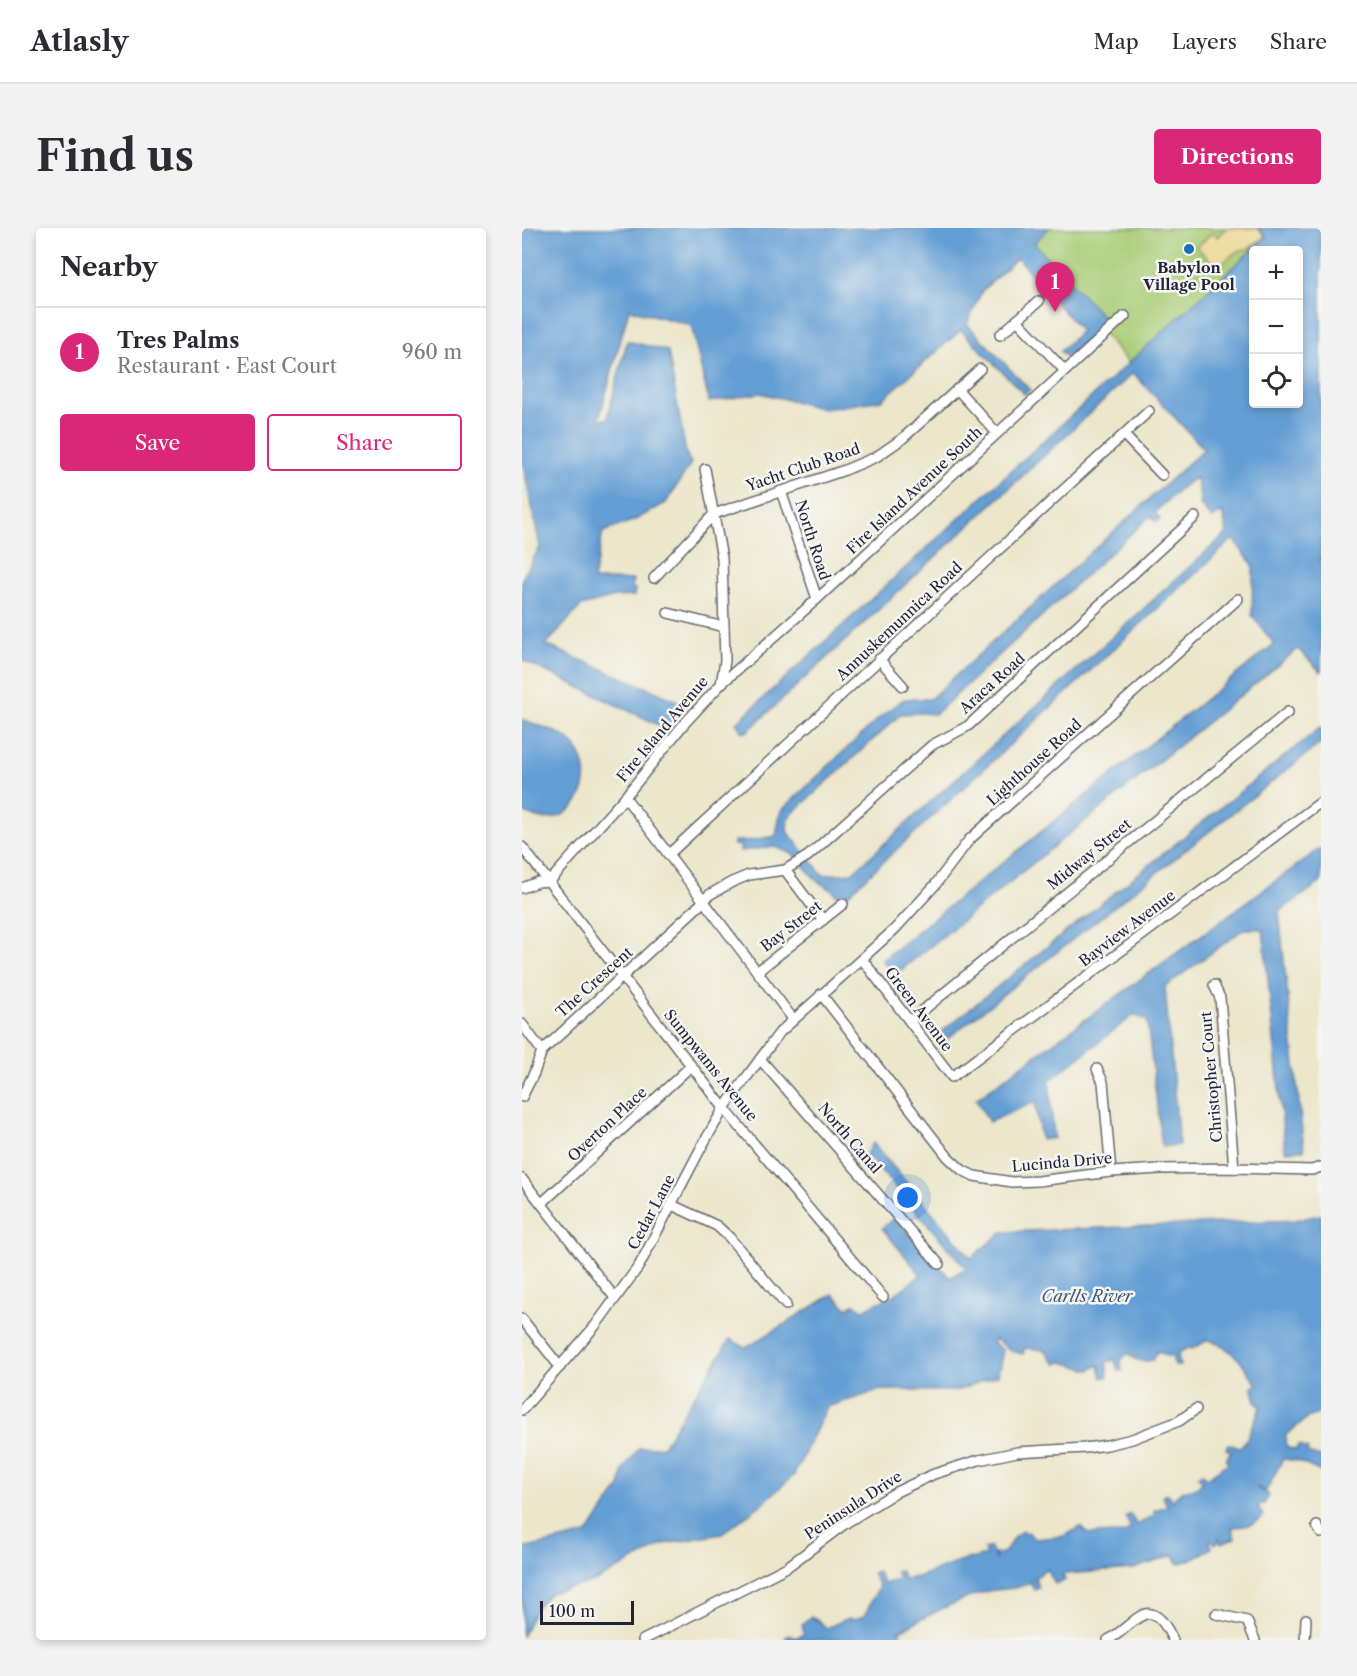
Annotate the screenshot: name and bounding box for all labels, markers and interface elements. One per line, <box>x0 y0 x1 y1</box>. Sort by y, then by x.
text: Atlasly <box>30 24 129 58</box>
text: Map <box>1094 29 1139 54</box>
text: Layers <box>1172 29 1237 54</box>
text: Share <box>1270 29 1327 54</box>
button: Directions <box>1154 129 1321 184</box>
text: Find us <box>36 130 194 182</box>
marker: Babylon Village Pool <box>1182 242 1196 256</box>
map controls <box>1249 246 1303 408</box>
button: + <box>1249 246 1303 300</box>
text: Nearby <box>60 251 158 283</box>
place label: Babylon Village Pool <box>1142 258 1235 294</box>
pin: 1 <box>1036 262 1074 312</box>
button: − <box>1249 300 1303 354</box>
text: Tres Palms <box>117 327 239 354</box>
text: 1 <box>75 340 84 364</box>
text: 960 m <box>402 340 462 364</box>
text: Restaurant · East Court <box>117 354 337 378</box>
button: locate <box>1249 354 1303 408</box>
button: Save <box>60 414 255 471</box>
button: Share <box>267 414 462 471</box>
street label: Fire Island Avenue South <box>842 422 986 558</box>
street label: Yacht Club Road <box>743 439 862 496</box>
street label: North Road <box>791 497 835 583</box>
street label: Annuskemunnica Road <box>831 558 966 685</box>
street label: Araca Road <box>954 649 1029 718</box>
street label: Fire Island Avenue <box>612 672 712 786</box>
street label: Lighthouse Road <box>983 715 1085 809</box>
street label: Midway Street <box>1043 814 1135 894</box>
street label: Bayview Avenue <box>1075 886 1179 970</box>
street label: Bay Street <box>757 896 826 956</box>
street label: The Crescent <box>552 942 637 1021</box>
street label: Green Avenue <box>881 963 957 1055</box>
street label: Sumpwams Avenue <box>660 1005 762 1125</box>
street label: Christopher Court <box>1196 1010 1226 1143</box>
street label: Overton Place <box>563 1082 651 1166</box>
street label: North Canal <box>814 1099 886 1178</box>
street label: Lucinda Drive <box>1011 1148 1113 1176</box>
street label: Cedar Lane <box>623 1171 679 1253</box>
your location <box>893 1183 922 1212</box>
water label: Carlls River <box>1042 1286 1134 1306</box>
street label: Peninsula Drive <box>801 1466 905 1544</box>
scale bar <box>540 1598 634 1626</box>
text: 100 m <box>549 1601 595 1621</box>

